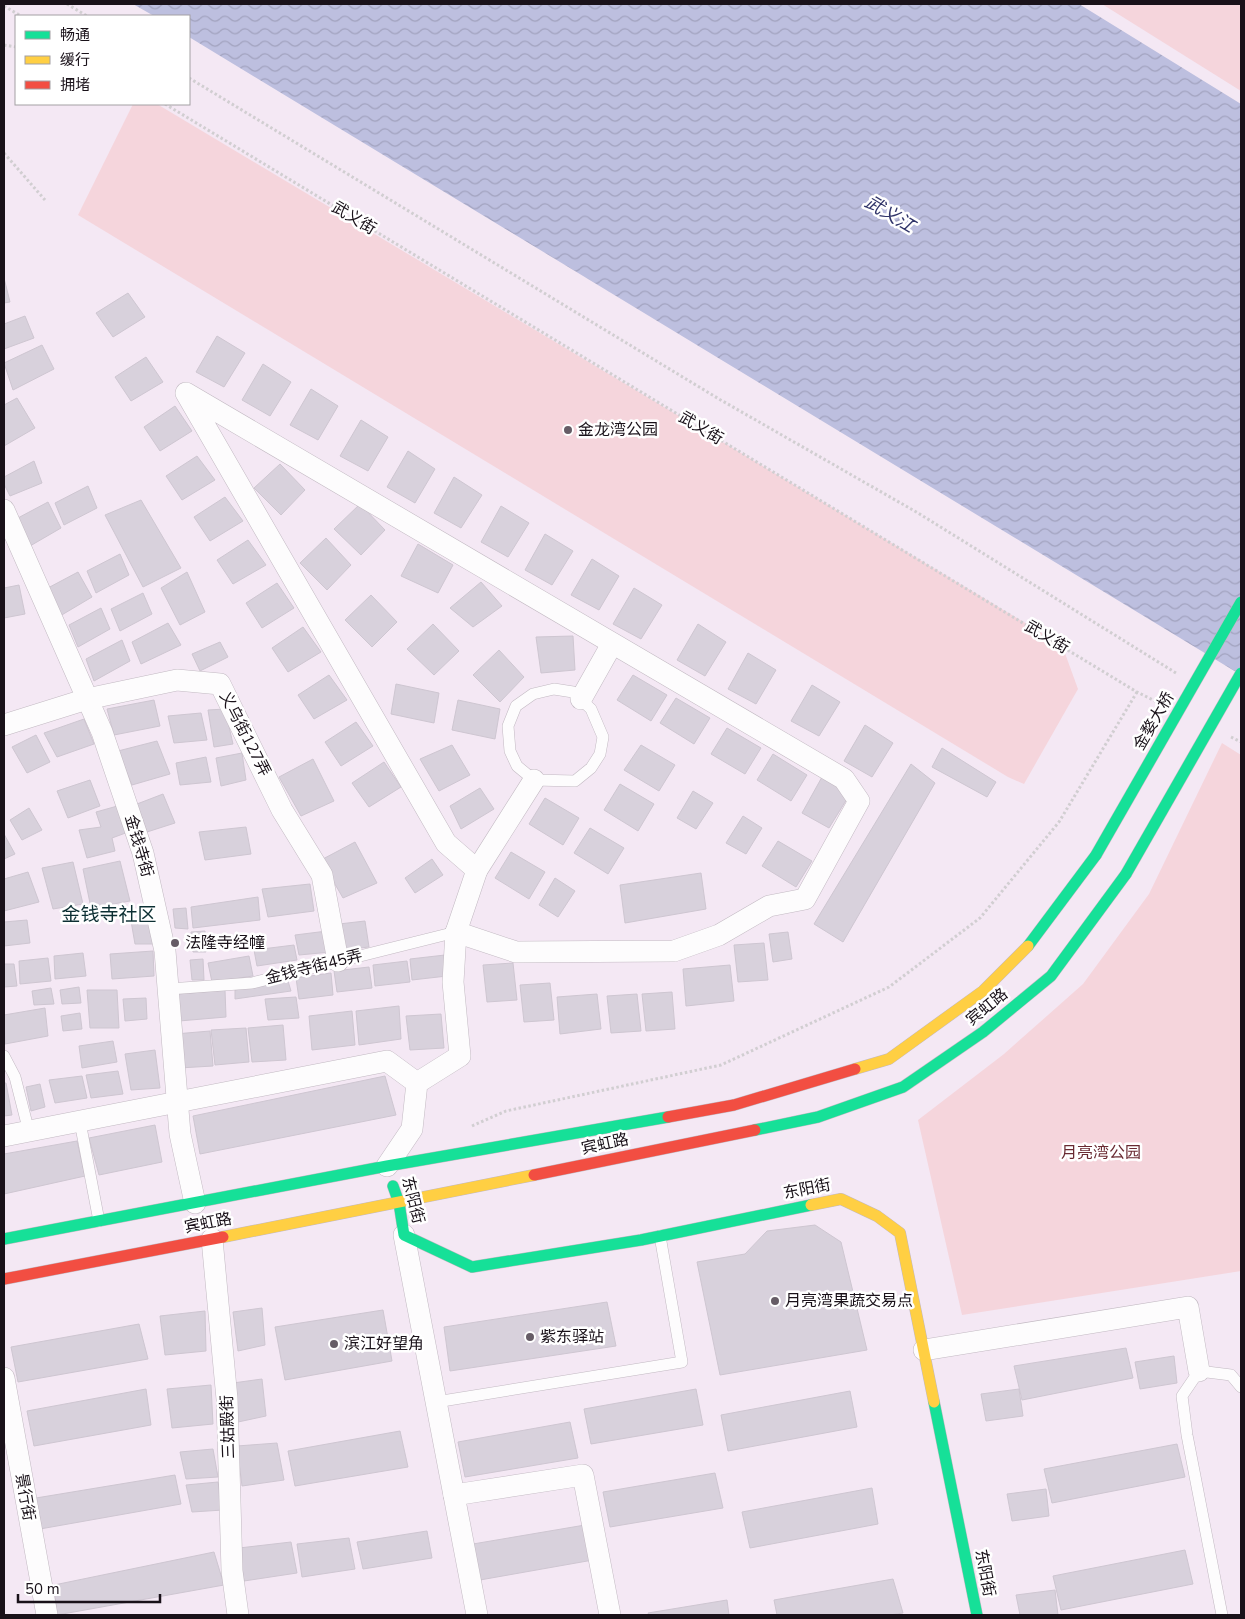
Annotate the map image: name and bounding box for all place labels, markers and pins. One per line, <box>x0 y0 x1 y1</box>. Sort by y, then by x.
place label: 金龙湾公园 <box>578 419 658 441</box>
marker: 金龙湾公园 <box>562 424 574 436</box>
place label: 法隆寺经幢 <box>185 932 265 954</box>
marker: 法隆寺经幢 <box>169 937 181 949</box>
place label: 月亮湾果蔬交易点 <box>785 1290 913 1312</box>
marker: 月亮湾果蔬交易点 <box>769 1295 781 1307</box>
place label: 紫东驿站 <box>540 1326 604 1348</box>
marker: 紫东驿站 <box>524 1331 536 1343</box>
place label: 滨江好望角 <box>344 1333 424 1355</box>
marker: 滨江好望角 <box>328 1338 340 1350</box>

